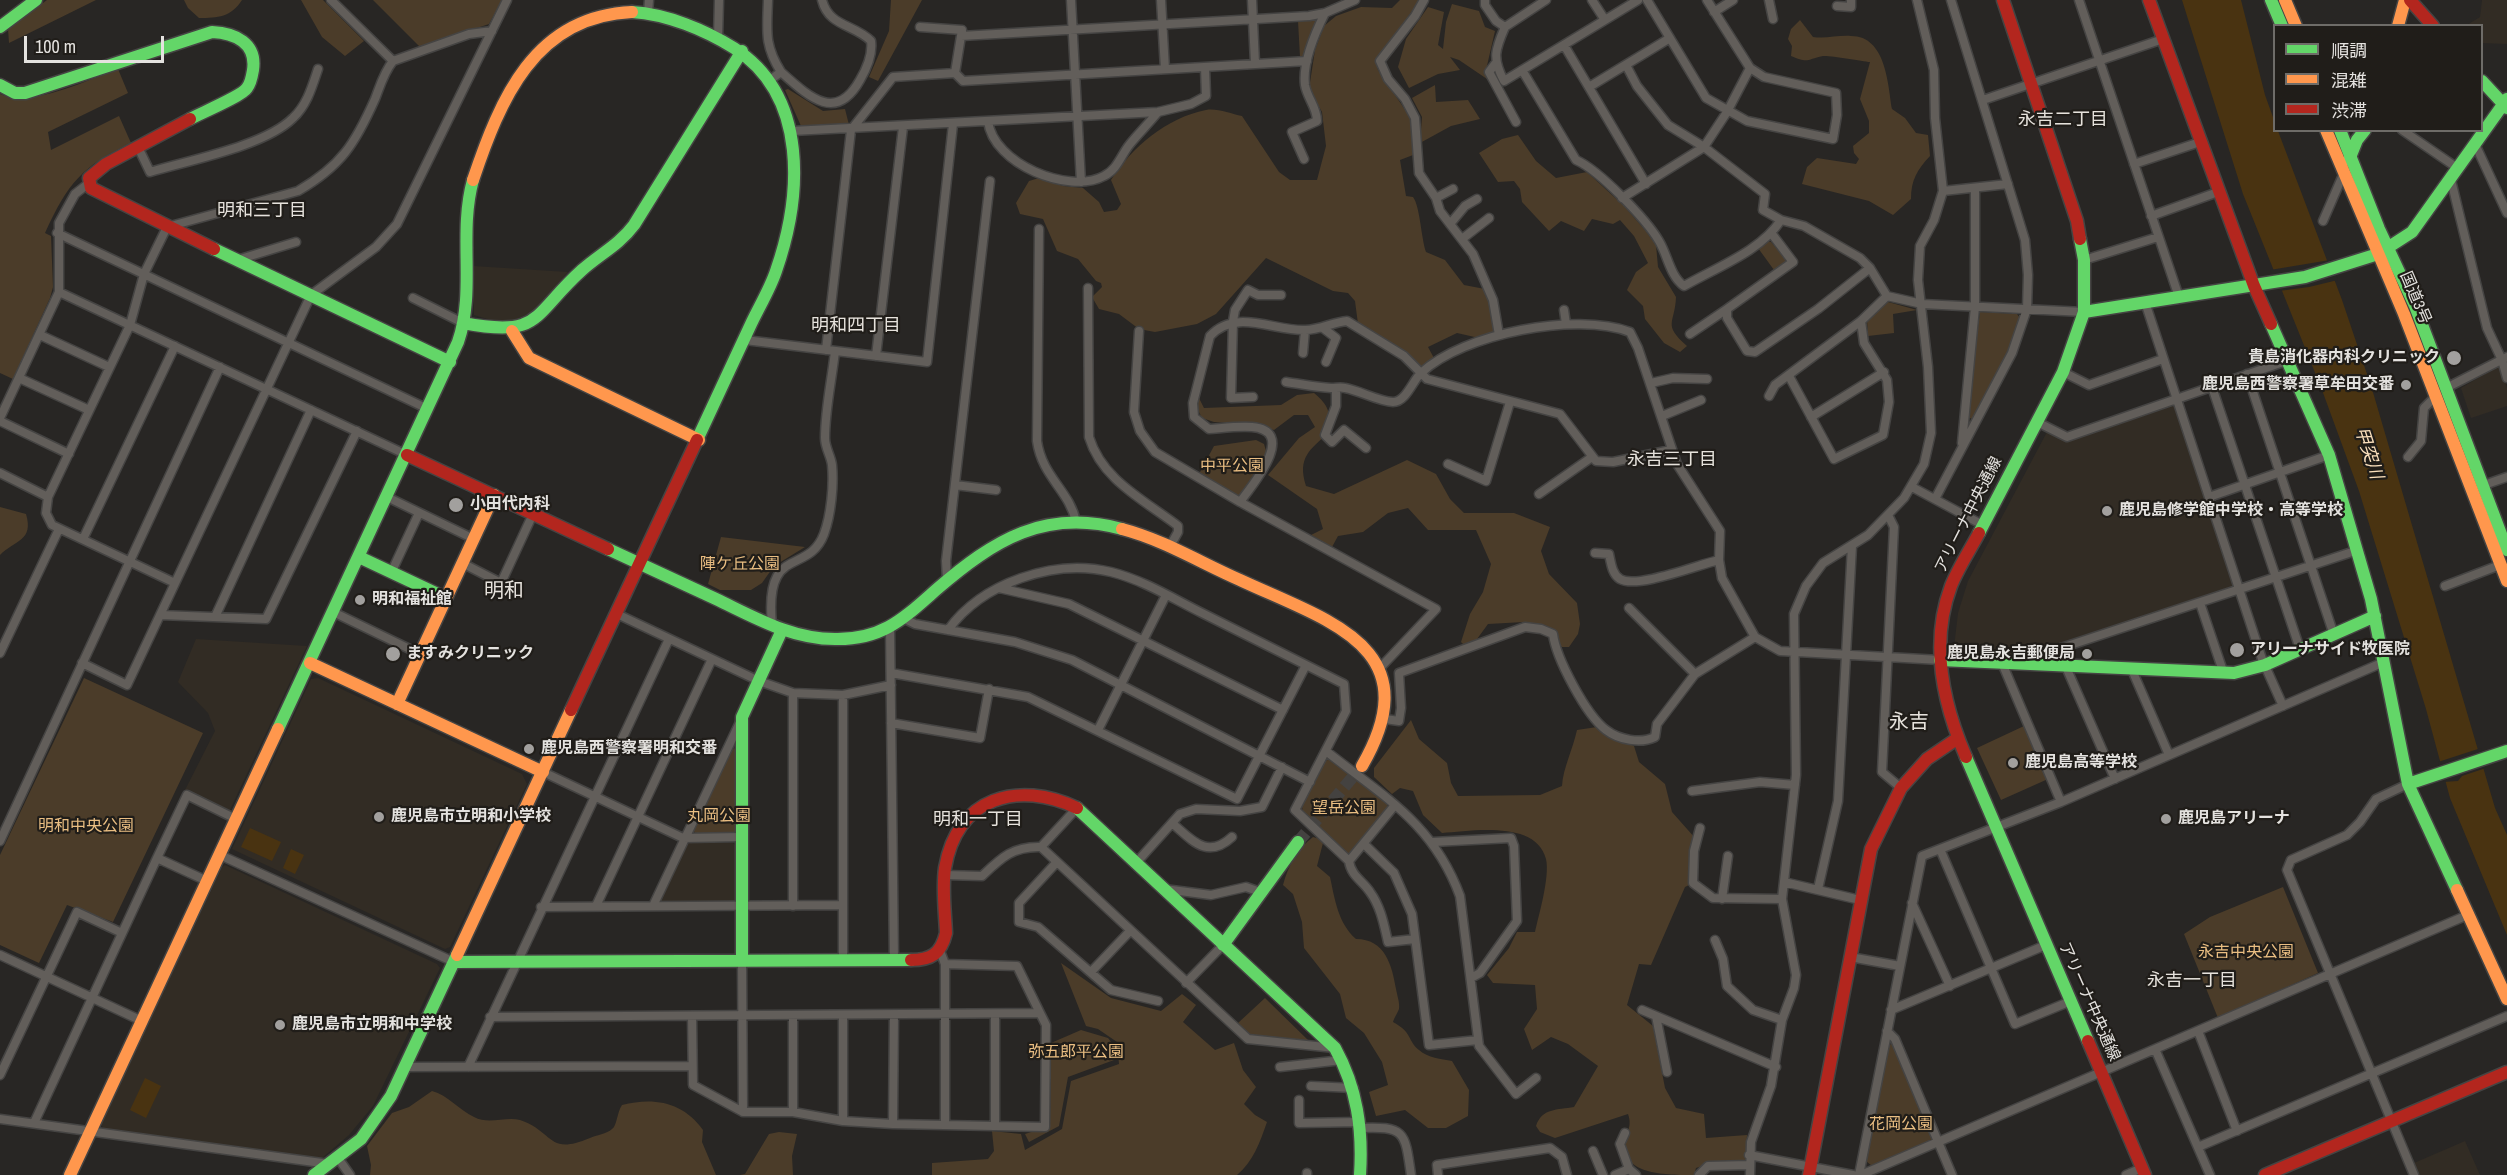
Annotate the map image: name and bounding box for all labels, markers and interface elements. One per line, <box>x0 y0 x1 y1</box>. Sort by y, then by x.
scale bar <box>27 24 166 62</box>
legend <box>2273 24 2483 132</box>
text: 100 m <box>35 34 76 59</box>
text: 順調 <box>2331 38 2367 63</box>
text: 混雑 <box>2331 68 2367 93</box>
text: 渋滞 <box>2331 98 2367 123</box>
district label: 永吉二丁目 <box>2018 109 2108 131</box>
district label: 明和三丁目 <box>217 200 307 222</box>
street label: 国道3号 <box>2395 269 2435 327</box>
district label: 明和四丁目 <box>811 315 901 337</box>
place label: 貴島消化器内科クリニック <box>2248 348 2440 368</box>
marker: 貴島消化器内科クリニック <box>2445 349 2463 367</box>
place label: 鹿児島西警察署草牟田交番 <box>2202 375 2394 395</box>
marker: 鹿児島西警察署草牟田交番 <box>2399 378 2413 392</box>
water label: 甲突川 <box>2349 424 2387 482</box>
district label: 永吉三丁目 <box>1627 449 1717 471</box>
street label: アリーナ中央通線 <box>1931 454 2007 576</box>
park label: 中平公園 <box>1200 457 1264 477</box>
place label: 小田代内科 <box>470 495 550 515</box>
marker: 小田代内科 <box>447 496 465 514</box>
place label: 鹿児島修学館中学校・高等学校 <box>2119 501 2343 521</box>
marker: 鹿児島修学館中学校・高等学校 <box>2100 504 2114 518</box>
park label: 陣ケ丘公園 <box>700 555 780 575</box>
district label: 明和 <box>484 580 524 604</box>
place label: 明和福祉館 <box>372 590 452 610</box>
marker: 明和福祉館 <box>353 593 367 607</box>
place label: アリーナサイド牧医院 <box>2250 640 2410 660</box>
marker: アリーナサイド牧医院 <box>2228 641 2246 659</box>
place label: ますみクリニック <box>406 644 534 664</box>
place label: 鹿児島永吉郵便局 <box>1947 644 2075 664</box>
marker: ますみクリニック <box>384 645 402 663</box>
marker: 鹿児島永吉郵便局 <box>2080 647 2094 661</box>
district label: 永吉 <box>1889 711 1929 735</box>
place label: 鹿児島西警察署明和交番 <box>541 739 717 759</box>
marker: 鹿児島西警察署明和交番 <box>522 742 536 756</box>
place label: 鹿児島高等学校 <box>2025 753 2137 773</box>
marker: 鹿児島高等学校 <box>2006 756 2020 770</box>
park label: 望岳公園 <box>1312 799 1376 819</box>
place label: 鹿児島市立明和小学校 <box>391 807 551 827</box>
park label: 丸岡公園 <box>687 807 751 827</box>
district label: 明和一丁目 <box>933 809 1023 831</box>
place label: 鹿児島アリーナ <box>2178 809 2290 829</box>
marker: 鹿児島市立明和小学校 <box>372 810 386 824</box>
marker: 鹿児島アリーナ <box>2159 812 2173 826</box>
park label: 明和中央公園 <box>38 817 134 837</box>
street label: アリーナ中央通線 <box>2054 940 2124 1064</box>
park label: 永吉中央公園 <box>2198 943 2294 963</box>
district label: 永吉一丁目 <box>2147 970 2237 992</box>
place label: 鹿児島市立明和中学校 <box>292 1015 452 1035</box>
marker: 鹿児島市立明和中学校 <box>273 1018 287 1032</box>
park label: 弥五郎平公園 <box>1028 1043 1124 1063</box>
park label: 花岡公園 <box>1869 1115 1933 1135</box>

